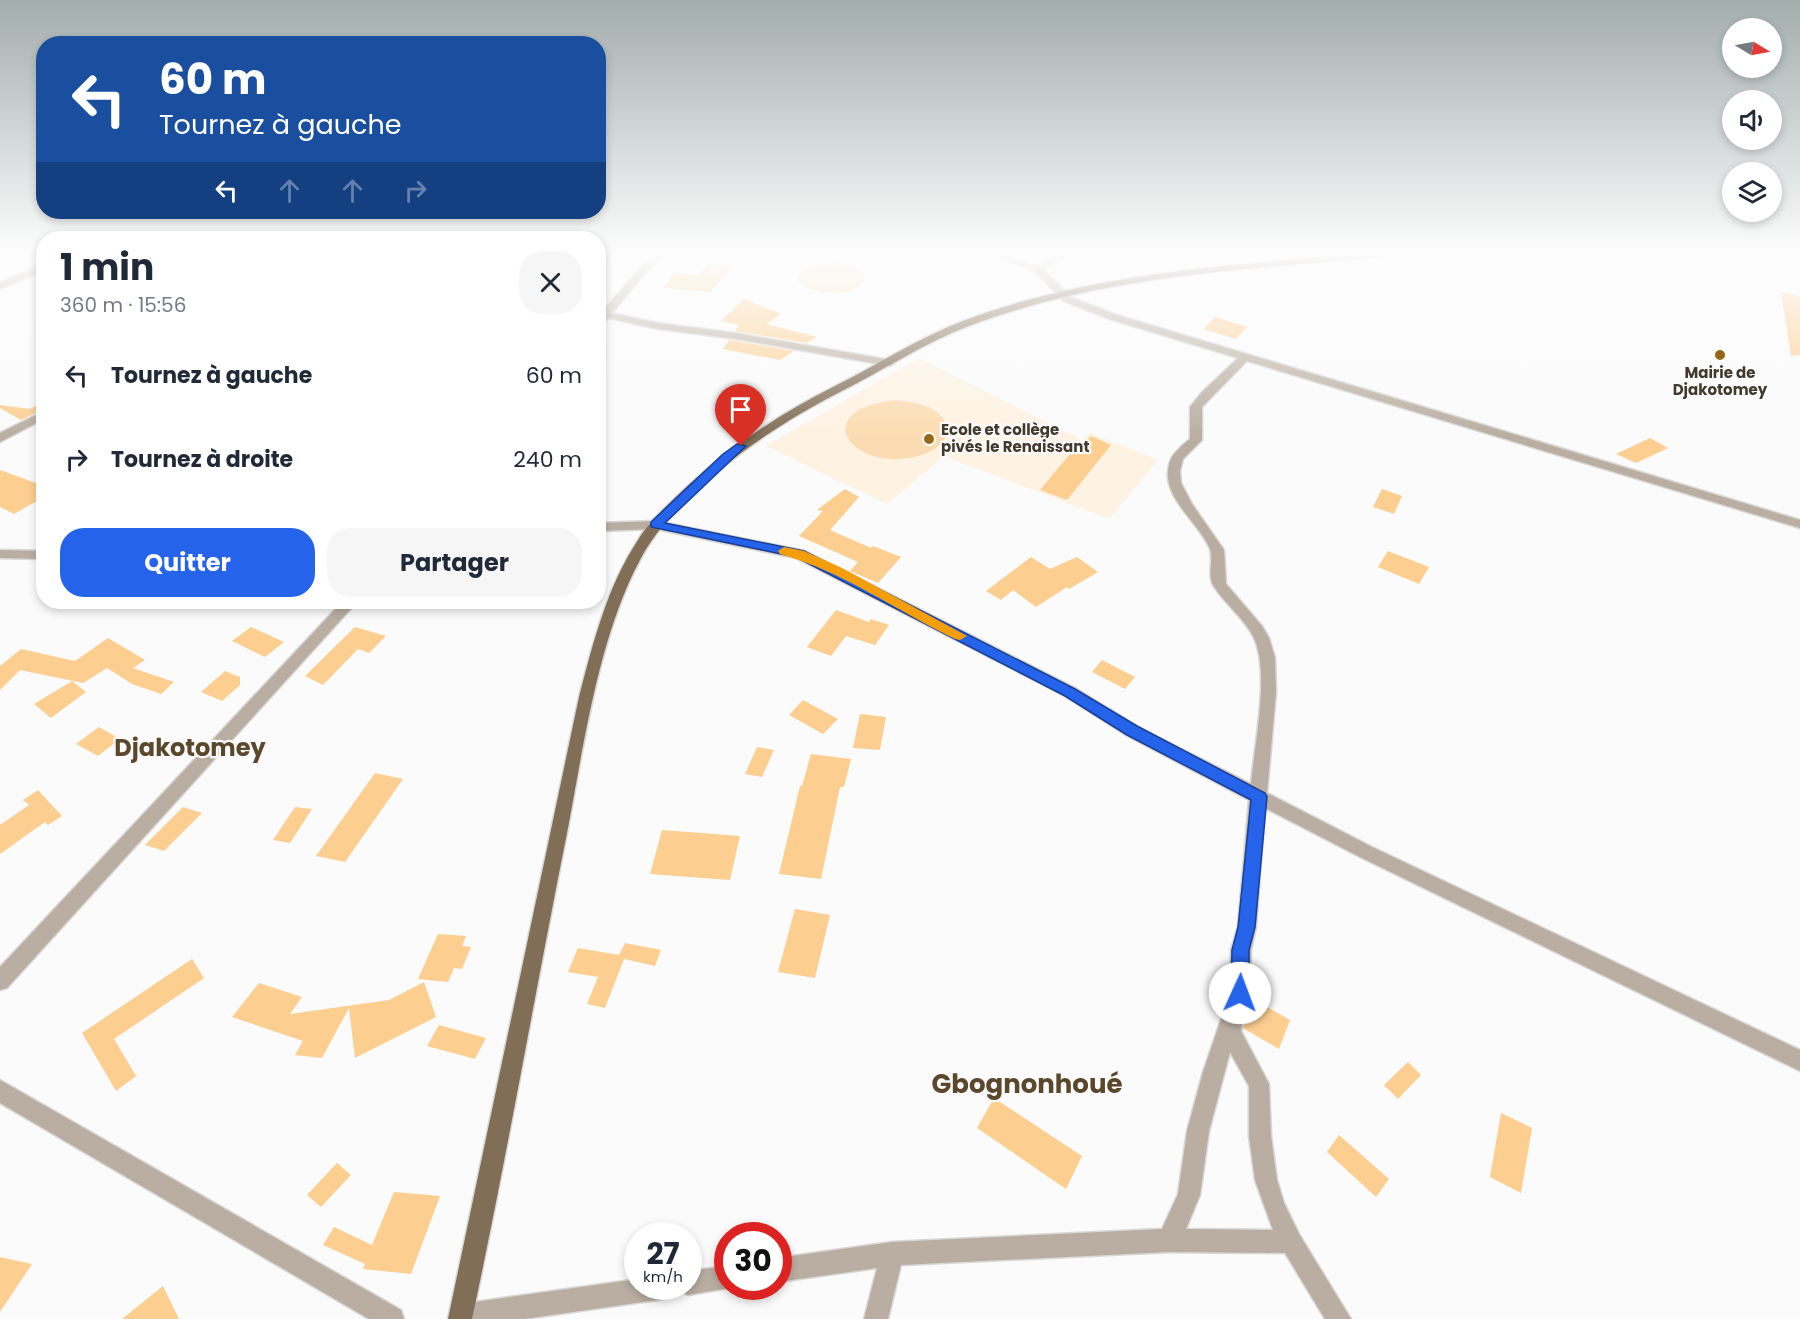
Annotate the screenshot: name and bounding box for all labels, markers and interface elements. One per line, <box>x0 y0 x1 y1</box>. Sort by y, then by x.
north arrow <box>1722 18 1782 78</box>
map controls <box>1722 18 1782 222</box>
text: 60 m <box>159 50 267 109</box>
icon: left <box>60 60 138 138</box>
button: sound <box>1722 90 1782 150</box>
text: Tournez à gauche <box>159 106 401 143</box>
button: layers <box>1722 162 1782 222</box>
icon: left <box>210 174 243 207</box>
icon: ahead <box>273 174 306 207</box>
icon: ahead <box>336 174 369 207</box>
icon: right <box>399 174 432 207</box>
text: 1 min <box>60 242 154 293</box>
button: close <box>519 251 582 314</box>
text: 360 m · 15:56 <box>60 291 186 319</box>
marker: Mairie de Djakotomey <box>1713 348 1727 362</box>
icon: left <box>60 359 93 392</box>
text: Tournez à gauche <box>111 360 312 391</box>
text: 60 m <box>526 360 582 391</box>
place label: Mairie de Djakotomey <box>1673 362 1768 400</box>
pin <box>715 384 766 446</box>
icon: arrive <box>724 393 757 426</box>
place label: Ecole et collège pivés le Renaissant <box>941 419 1090 457</box>
marker: Ecole et collège pivés le Renaissant <box>922 432 936 446</box>
icon: right <box>60 443 93 476</box>
text: Tournez à droite <box>111 444 293 475</box>
text: 240 m <box>513 444 582 475</box>
button: Quitter <box>60 528 315 597</box>
button: Partager <box>327 528 582 597</box>
district label: Djakotomey <box>114 731 266 764</box>
position arrow <box>1208 961 1272 1025</box>
district label: Gbognonhoué <box>932 1066 1122 1102</box>
speed limit sign: 30 <box>714 1222 792 1300</box>
text: 27 <box>646 1232 680 1275</box>
text: km/h <box>643 1266 683 1287</box>

